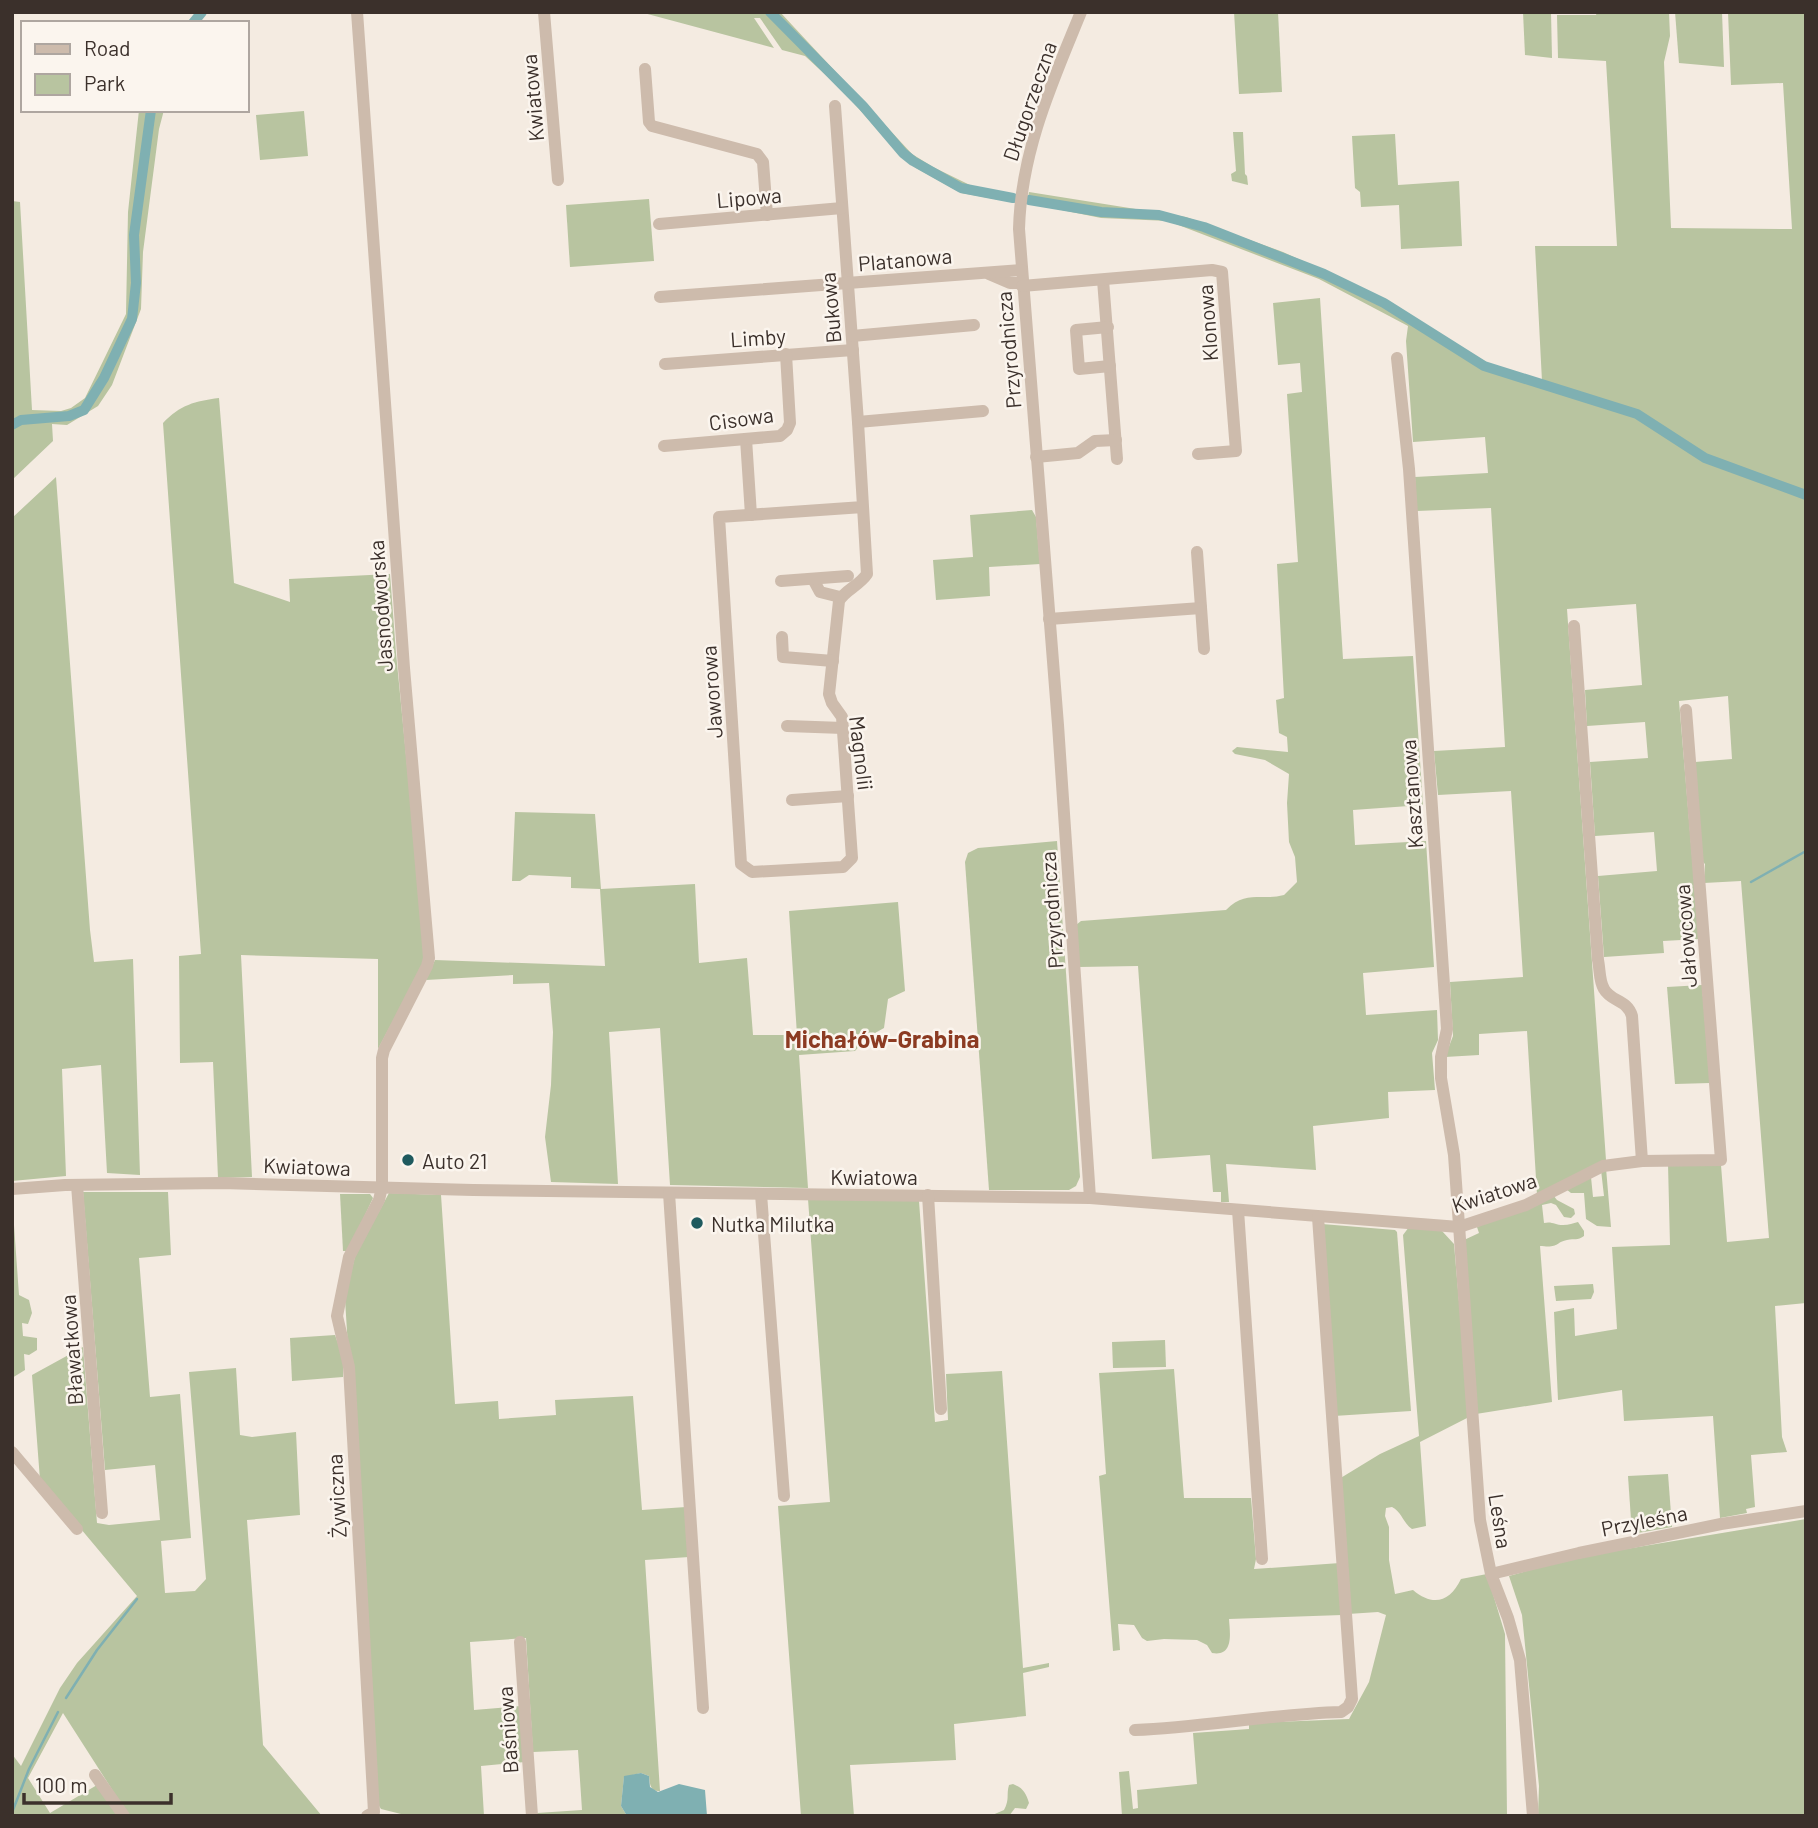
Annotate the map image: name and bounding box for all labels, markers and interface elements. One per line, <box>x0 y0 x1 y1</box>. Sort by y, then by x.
legend <box>21 21 248 112</box>
text: Road <box>84 35 130 60</box>
street label: Długorzeczna <box>997 38 1061 164</box>
street label: Kwiatowa <box>516 53 548 143</box>
text: Park <box>84 70 125 95</box>
street label: Lipowa <box>715 182 783 212</box>
street label: Platanowa <box>857 242 953 276</box>
street label: Bukowa <box>814 272 846 344</box>
street label: Klonowa <box>1192 284 1222 362</box>
street label: Przyrodnicza <box>990 290 1026 410</box>
street label: Limby <box>729 323 787 351</box>
street label: Cisowa <box>707 401 775 435</box>
street label: Jasnodworska <box>363 539 397 673</box>
street label: Jaworowa <box>695 645 727 739</box>
street label: Magnolii <box>845 714 879 792</box>
street label: Kasztanowa <box>1395 739 1427 849</box>
street label: Przyrodnicza <box>1034 851 1068 969</box>
street label: Jałowcowa <box>1669 884 1701 988</box>
district label: Michałów-Grabina <box>785 1024 979 1053</box>
place label: Auto 21 <box>422 1148 487 1173</box>
street label: Kwiatowa <box>263 1152 351 1180</box>
marker: Auto 21 <box>400 1152 416 1168</box>
street label: Kwiatowa <box>830 1164 918 1189</box>
street label: Kwiatowa <box>1448 1167 1540 1217</box>
place label: Nutka Milutka <box>711 1211 835 1236</box>
marker: Nutka Milutka <box>689 1215 705 1231</box>
street label: Bławatkowa <box>55 1294 87 1406</box>
street label: Żywiczna <box>321 1453 351 1539</box>
street label: Leśna <box>1484 1492 1518 1550</box>
street label: Przyleśna <box>1599 1499 1689 1541</box>
street label: Baśniowa <box>491 1686 523 1774</box>
scale bar <box>24 1762 172 1806</box>
text: 100 m <box>35 1772 88 1797</box>

